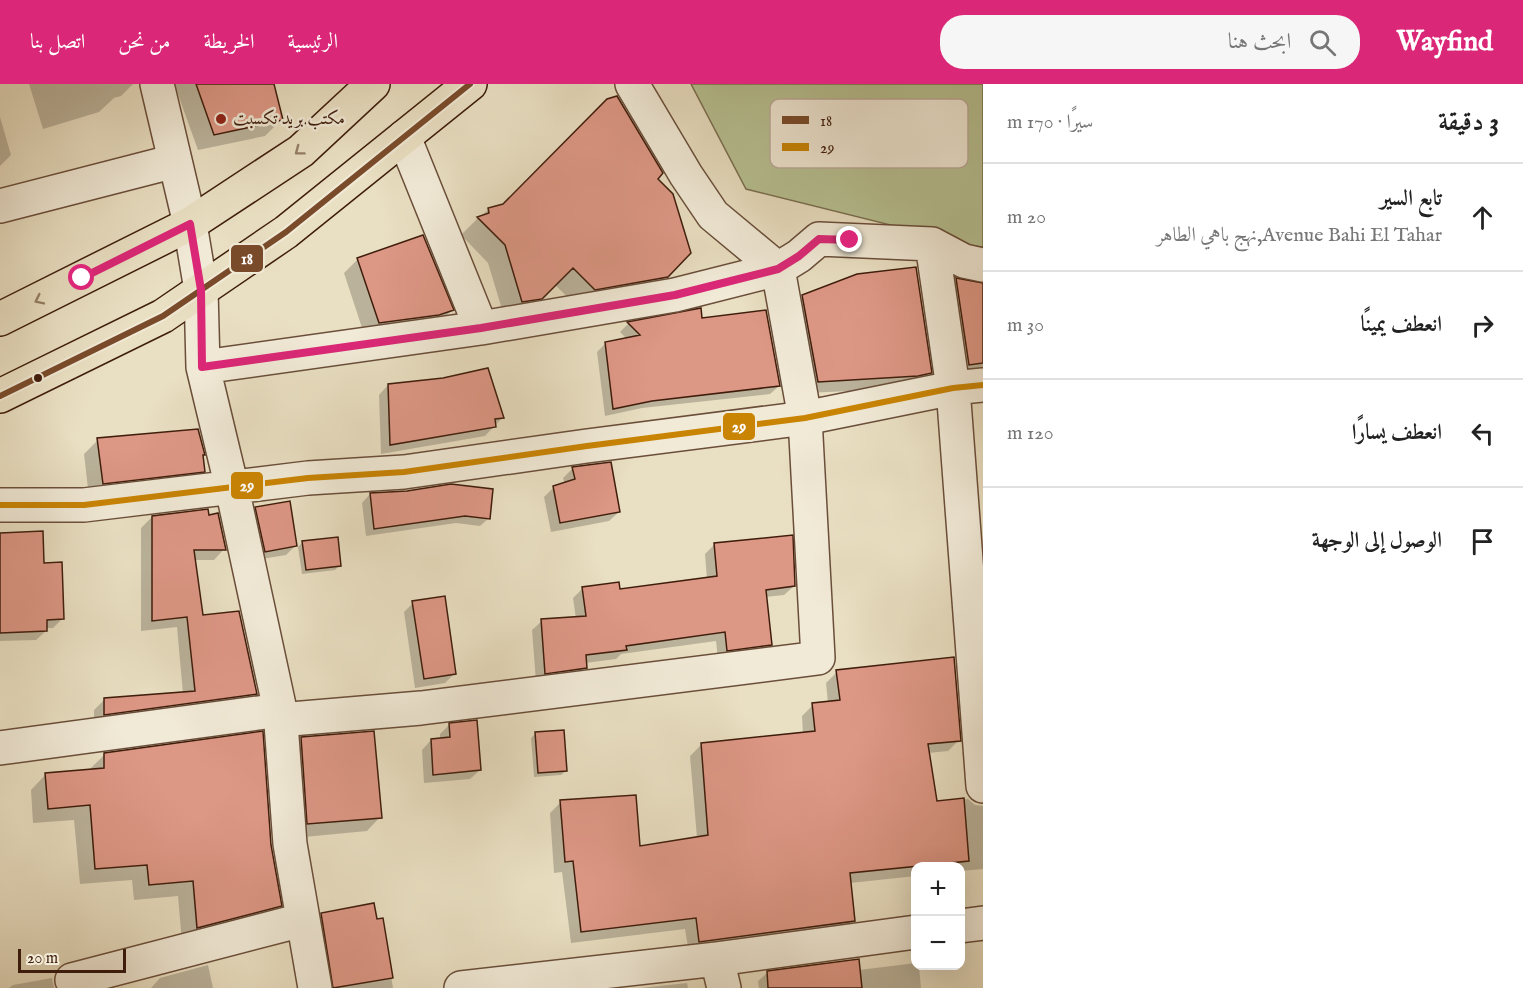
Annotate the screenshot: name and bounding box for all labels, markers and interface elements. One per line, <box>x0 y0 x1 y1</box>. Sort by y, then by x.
search box <box>940 15 1360 69</box>
text: Wayfind <box>1396 25 1493 60</box>
icon: search <box>1306 26 1339 59</box>
text: ابحث هنا <box>1228 28 1291 56</box>
text: اتصل بنا <box>30 29 85 56</box>
text: من نحن <box>118 29 170 56</box>
text: الخريطة <box>203 29 255 56</box>
text: الرئيسية <box>288 29 338 56</box>
legend <box>770 99 968 168</box>
text: 3 دقيقة <box>1438 106 1499 139</box>
place label: مكتب بريد تكسبت <box>233 108 345 131</box>
text: سيرًا · 170 m <box>1007 110 1093 135</box>
marker: مكتب بريد تكسبت <box>214 112 228 126</box>
text: 18 <box>820 112 832 132</box>
text: 29 <box>820 139 835 159</box>
one-way arrow <box>295 144 306 155</box>
text: تابع السير <box>1380 185 1442 213</box>
icon: ahead <box>1466 201 1499 234</box>
text: 20 m <box>1007 205 1046 230</box>
text: Avenue Bahi El Tahar,نهج باهي الطاهر <box>1157 223 1442 248</box>
route end <box>836 226 862 252</box>
line badge: 18 <box>230 244 264 273</box>
text: 18 <box>241 250 253 270</box>
route start <box>68 264 94 290</box>
one-way arrow <box>34 292 45 304</box>
icon: right <box>1466 309 1499 342</box>
text: انعطف يمينًا <box>1361 311 1442 339</box>
text: 30 m <box>1007 313 1044 338</box>
unlabelled marker <box>32 372 44 384</box>
line badge: 29 <box>722 412 756 441</box>
icon: left <box>1466 417 1499 450</box>
text: 29 <box>732 418 746 438</box>
text: انعطف يسارًا <box>1352 419 1442 447</box>
text: 120 m <box>1007 421 1054 446</box>
line badge: 29 <box>230 471 264 500</box>
text: 29 <box>240 477 254 497</box>
icon: arrive <box>1466 525 1499 558</box>
text: الوصول إلى الوجهة <box>1312 527 1442 555</box>
map controls <box>911 862 965 970</box>
button: + <box>911 862 965 916</box>
button: − <box>911 916 965 970</box>
scale bar <box>18 946 126 974</box>
text: 20 m <box>27 949 58 969</box>

